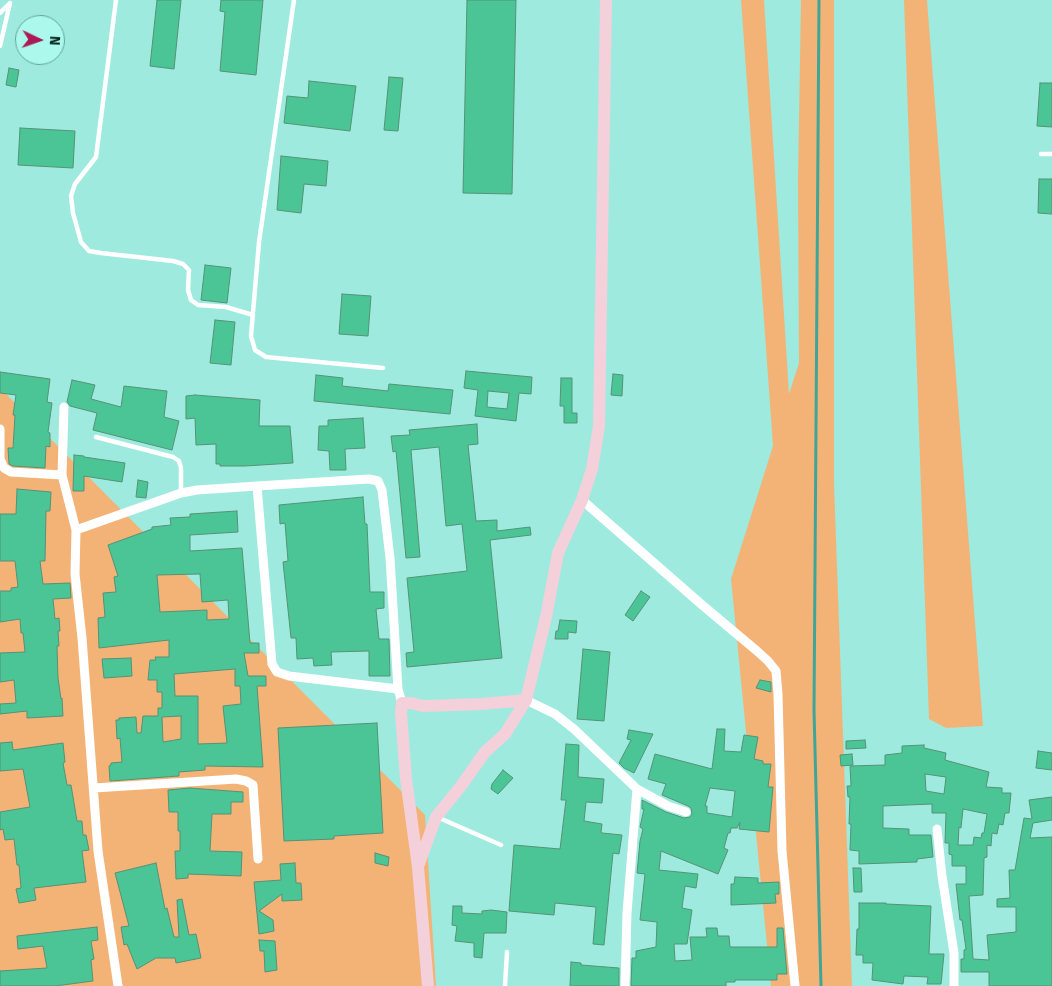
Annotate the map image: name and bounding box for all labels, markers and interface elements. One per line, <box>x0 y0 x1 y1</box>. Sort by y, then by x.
north arrow <box>15 15 65 65</box>
text: N <box>46 36 63 46</box>

